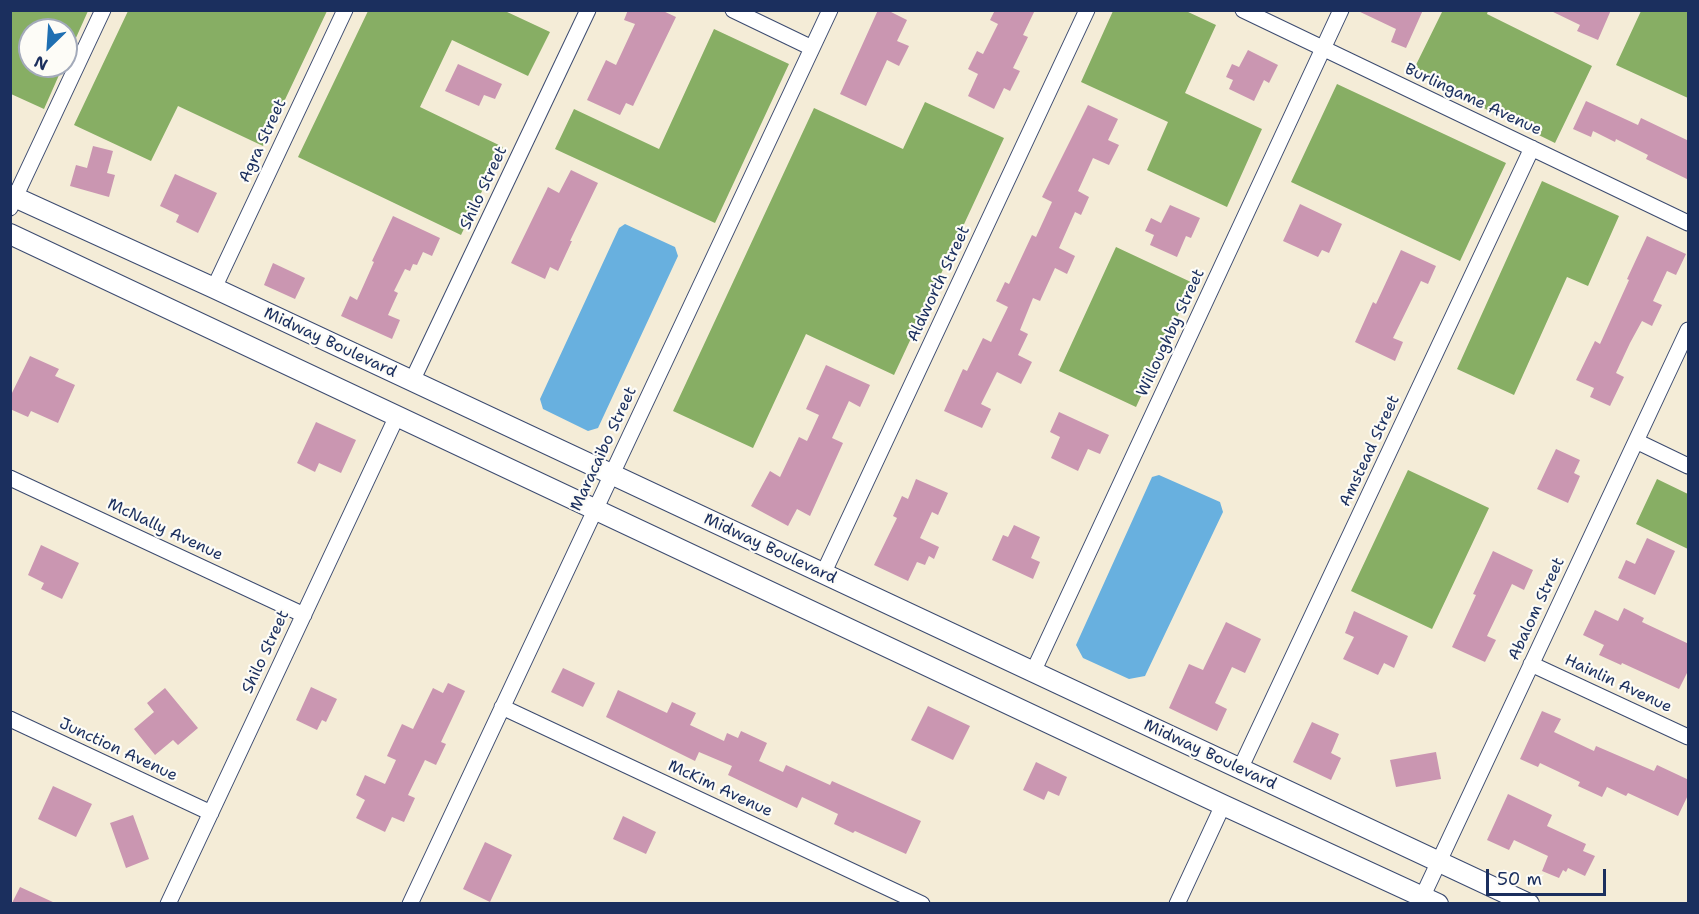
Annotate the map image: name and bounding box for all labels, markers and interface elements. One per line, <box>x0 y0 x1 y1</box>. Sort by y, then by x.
north arrow <box>18 18 78 78</box>
text: N <box>31 51 51 75</box>
street label: Burlingame Avenue <box>1402 60 1544 140</box>
street label: Agra Street <box>235 96 291 186</box>
street label: Shilo Street <box>456 143 512 233</box>
street label: Aldworth Street <box>904 223 974 345</box>
street label: Willoughby Street <box>1133 266 1209 400</box>
street label: Midway Boulevard <box>260 304 400 382</box>
street label: Maracaibo Street <box>567 384 641 514</box>
street label: Amstead Street <box>1336 392 1404 510</box>
street label: McNally Avenue <box>104 495 226 565</box>
street label: Midway Boulevard <box>700 510 840 588</box>
street label: Abalom Street <box>1505 554 1569 664</box>
street label: Shilo Street <box>238 607 294 697</box>
street label: Hainlin Avenue <box>1561 651 1675 717</box>
street label: Junction Avenue <box>56 714 180 786</box>
street label: Midway Boulevard <box>1140 716 1280 794</box>
street label: McKim Avenue <box>665 756 775 822</box>
scale bar <box>1489 857 1609 895</box>
text: 50 m <box>1497 867 1542 891</box>

